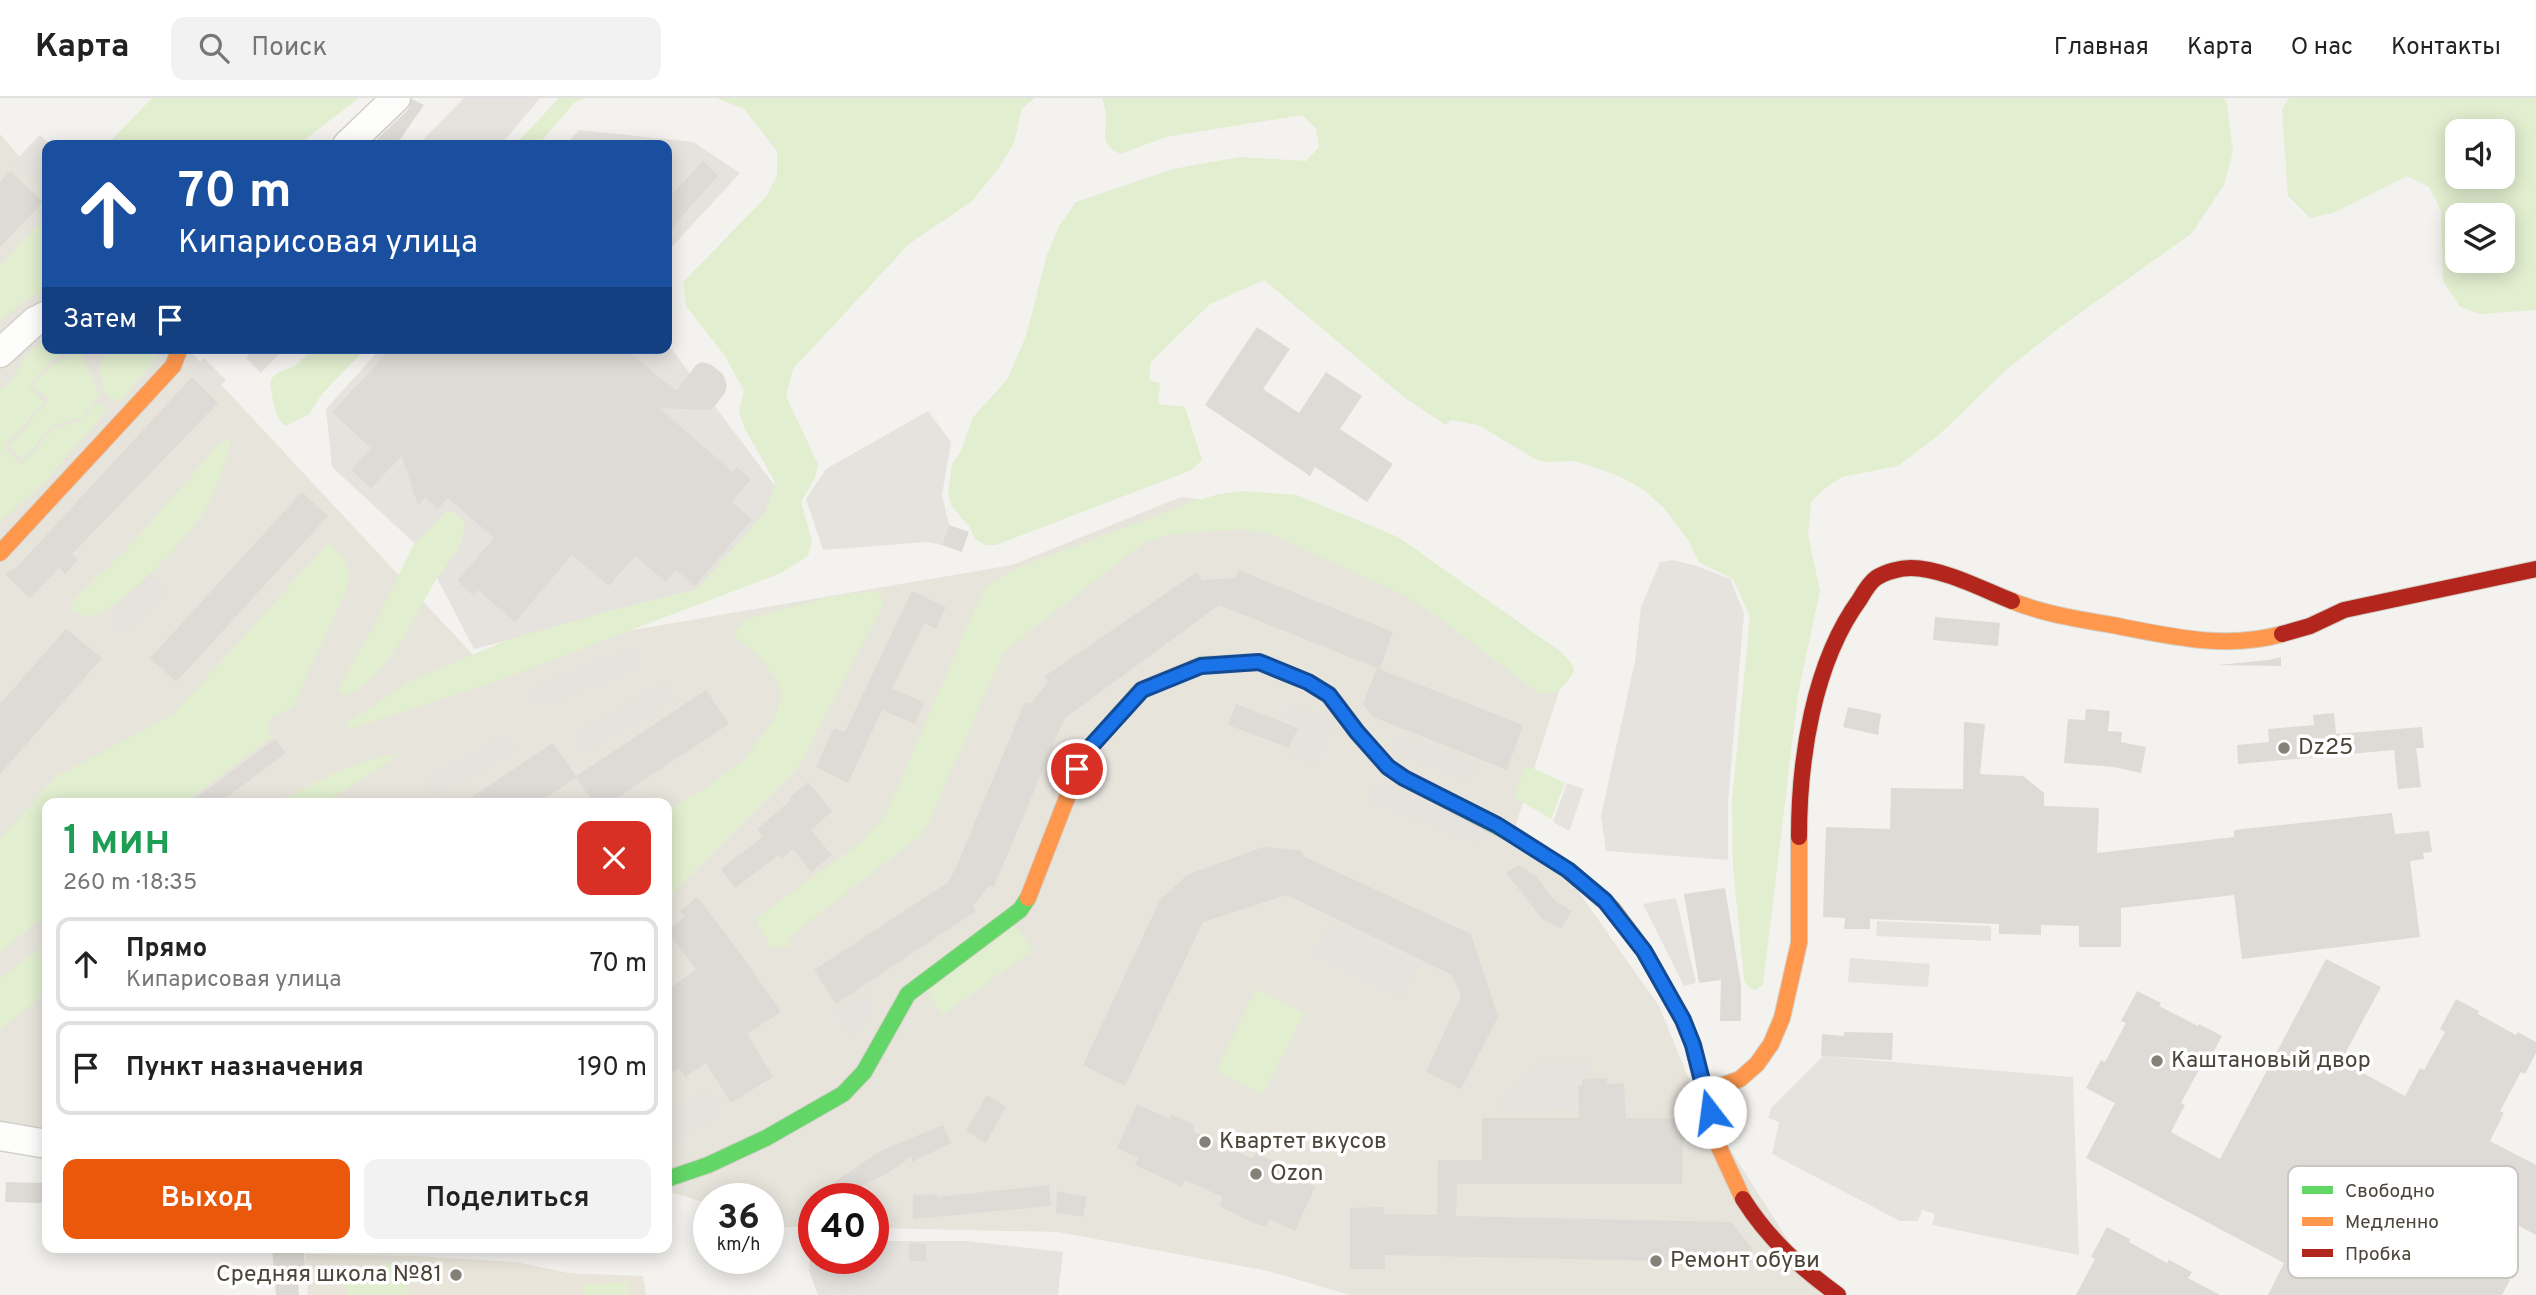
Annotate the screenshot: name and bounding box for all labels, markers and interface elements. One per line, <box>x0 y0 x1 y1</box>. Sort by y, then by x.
search box <box>171 17 661 80</box>
text: Карта <box>35 27 129 69</box>
icon: search <box>195 29 233 67</box>
text: Поиск <box>251 32 327 65</box>
text: Главная <box>2054 33 2149 63</box>
text: Карта <box>2187 33 2253 63</box>
text: О нас <box>2291 33 2353 63</box>
text: Контакты <box>2391 33 2501 63</box>
map controls <box>2445 119 2515 273</box>
button: sound <box>2445 119 2515 189</box>
text: 70 m <box>178 163 292 225</box>
icon: ahead <box>63 168 154 259</box>
button: layers <box>2445 203 2515 273</box>
text: Кипарисовая улица <box>178 224 478 264</box>
icon: arrive <box>151 301 189 339</box>
text: Затем <box>63 304 137 337</box>
place label: Dz25 <box>2298 734 2353 763</box>
pin <box>1047 739 1107 799</box>
marker: Dz25 <box>2276 740 2292 756</box>
icon: arrive <box>1058 750 1096 788</box>
text: 1 мин <box>63 816 170 869</box>
button: close <box>577 821 651 895</box>
text: 260 m · 18:35 <box>63 869 197 898</box>
text: Прямо <box>126 933 207 966</box>
icon: ahead <box>67 945 105 983</box>
text: 70 m <box>589 948 647 981</box>
text: Кипарисовая улица <box>126 966 341 995</box>
place label: Каштановый двор <box>2171 1047 2371 1076</box>
icon: arrive <box>67 1049 105 1087</box>
text: Пункт назначения <box>126 1052 364 1085</box>
text: 190 m <box>577 1052 647 1085</box>
marker: Каштановый двор <box>2149 1053 2165 1069</box>
position arrow <box>1673 1075 1747 1149</box>
place label: Квартет вкусов <box>1219 1128 1387 1157</box>
marker: Квартет вкусов <box>1197 1134 1213 1150</box>
button: Выход <box>63 1159 350 1239</box>
button: Поделиться <box>364 1159 651 1239</box>
place label: Ozon <box>1270 1160 1323 1189</box>
marker: Ozon <box>1248 1166 1264 1182</box>
legend <box>2288 1166 2518 1278</box>
text: Свободно <box>2345 1180 2435 1204</box>
speed limit sign: 40 <box>798 1183 889 1274</box>
text: 36 <box>717 1197 760 1241</box>
text: Медленно <box>2345 1211 2439 1235</box>
text: km/h <box>717 1234 760 1257</box>
text: Пробка <box>2345 1243 2411 1267</box>
place label: Ремонт обуви <box>1670 1247 1820 1276</box>
marker: Ремонт обуви <box>1648 1253 1664 1269</box>
place label: Средняя школа №81 <box>216 1261 442 1290</box>
marker: Средняя школа №81 <box>448 1267 464 1283</box>

